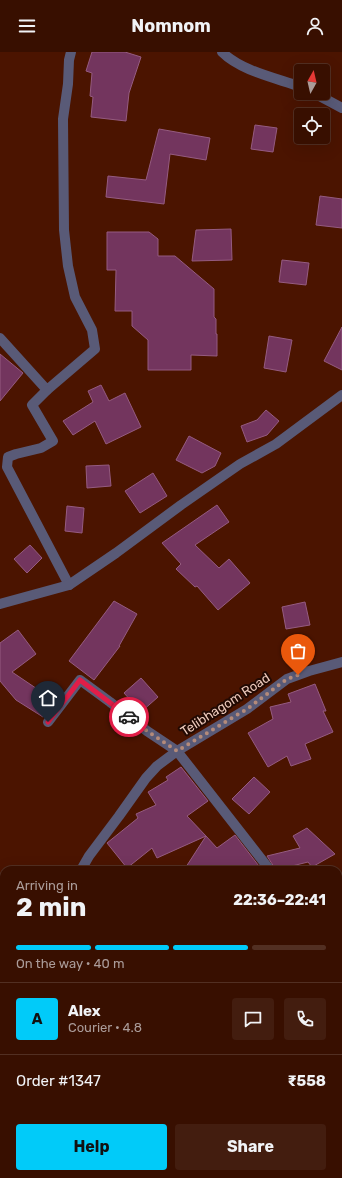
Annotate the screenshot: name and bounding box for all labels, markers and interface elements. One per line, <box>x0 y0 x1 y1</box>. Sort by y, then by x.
icon: menu <box>16 15 38 37</box>
text: Nomnom <box>131 15 211 37</box>
icon: person <box>304 15 326 37</box>
north arrow <box>294 64 330 100</box>
map controls <box>294 64 330 144</box>
button: locate <box>294 108 330 144</box>
pin <box>281 634 315 675</box>
icon: bag <box>287 640 309 662</box>
street label: Telibhagom Road <box>178 670 273 740</box>
pin <box>31 681 65 722</box>
icon: home <box>37 687 59 709</box>
courier <box>109 697 149 737</box>
icon: car <box>118 706 140 728</box>
text: Arriving in <box>16 878 78 893</box>
text: 22:36–22:41 <box>233 891 326 909</box>
text: 2 min <box>16 892 86 923</box>
text: On the way · 40 m <box>16 956 125 971</box>
button: chat <box>232 998 274 1040</box>
button: phone <box>284 998 326 1040</box>
text: Alex <box>68 1002 101 1020</box>
text: A <box>32 1010 42 1028</box>
text: Courier · 4.8 <box>68 1020 142 1035</box>
text: Order #1347 <box>16 1072 101 1090</box>
text: ₹558 <box>287 1072 326 1090</box>
button: Help <box>16 1124 167 1170</box>
button: Share <box>175 1124 326 1170</box>

